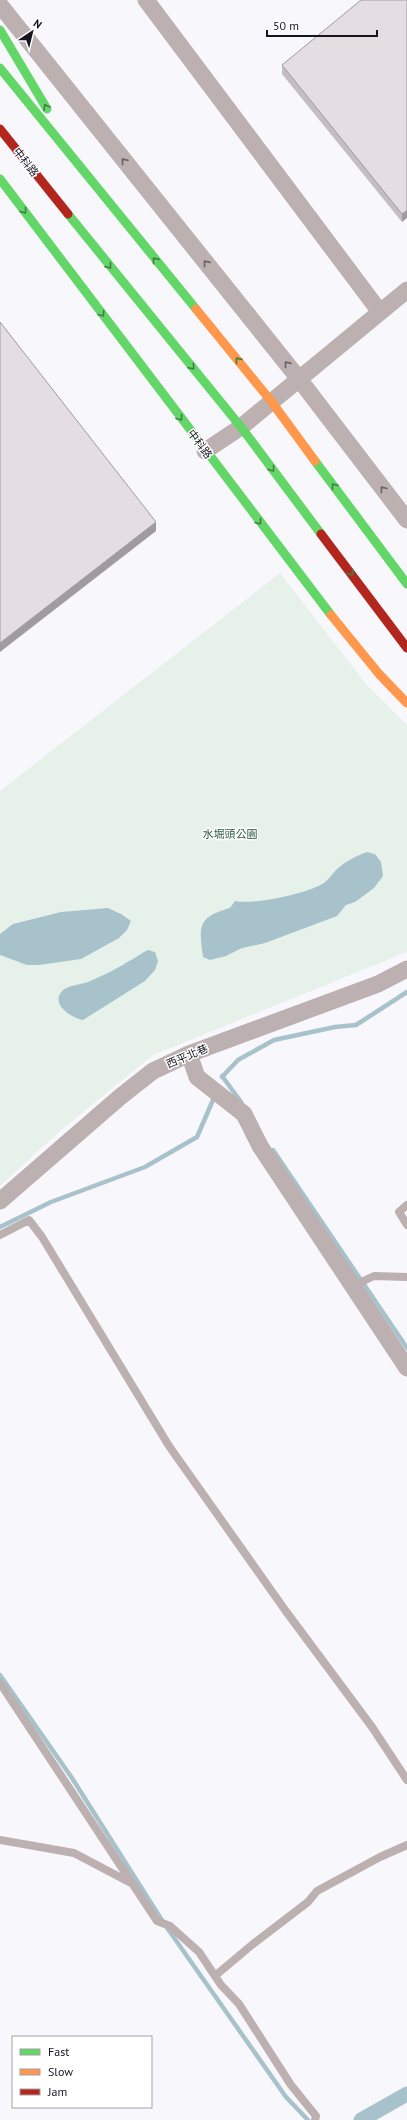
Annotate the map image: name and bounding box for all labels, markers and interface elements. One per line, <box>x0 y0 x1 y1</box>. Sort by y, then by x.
north arrow <box>12 12 52 52</box>
scale bar <box>267 12 377 38</box>
text: N <box>31 16 45 32</box>
text: 50 m <box>273 18 299 33</box>
one-way arrow <box>43 104 50 111</box>
street label: 中科路 <box>10 145 42 179</box>
one-way arrow <box>122 159 129 166</box>
one-way arrow <box>19 206 26 213</box>
one-way arrow <box>153 257 160 264</box>
one-way arrow <box>203 260 210 267</box>
one-way arrow <box>105 262 112 269</box>
one-way arrow <box>97 310 104 317</box>
one-way arrow <box>235 358 242 365</box>
one-way arrow <box>187 362 194 370</box>
one-way arrow <box>284 362 291 369</box>
one-way arrow <box>175 414 183 421</box>
street label: 中科路 <box>184 427 216 461</box>
one-way arrow <box>268 465 275 472</box>
one-way arrow <box>332 483 339 490</box>
one-way arrow <box>381 487 388 494</box>
one-way arrow <box>254 517 261 524</box>
one-way arrow <box>346 568 353 575</box>
park label: 水堀頭公園 <box>203 827 258 841</box>
street label: 西平北巷 <box>164 1041 210 1071</box>
legend <box>12 2036 152 2108</box>
text: Fast <box>48 2044 69 2059</box>
text: Slow <box>48 2064 73 2079</box>
text: Jam <box>47 2084 67 2099</box>

